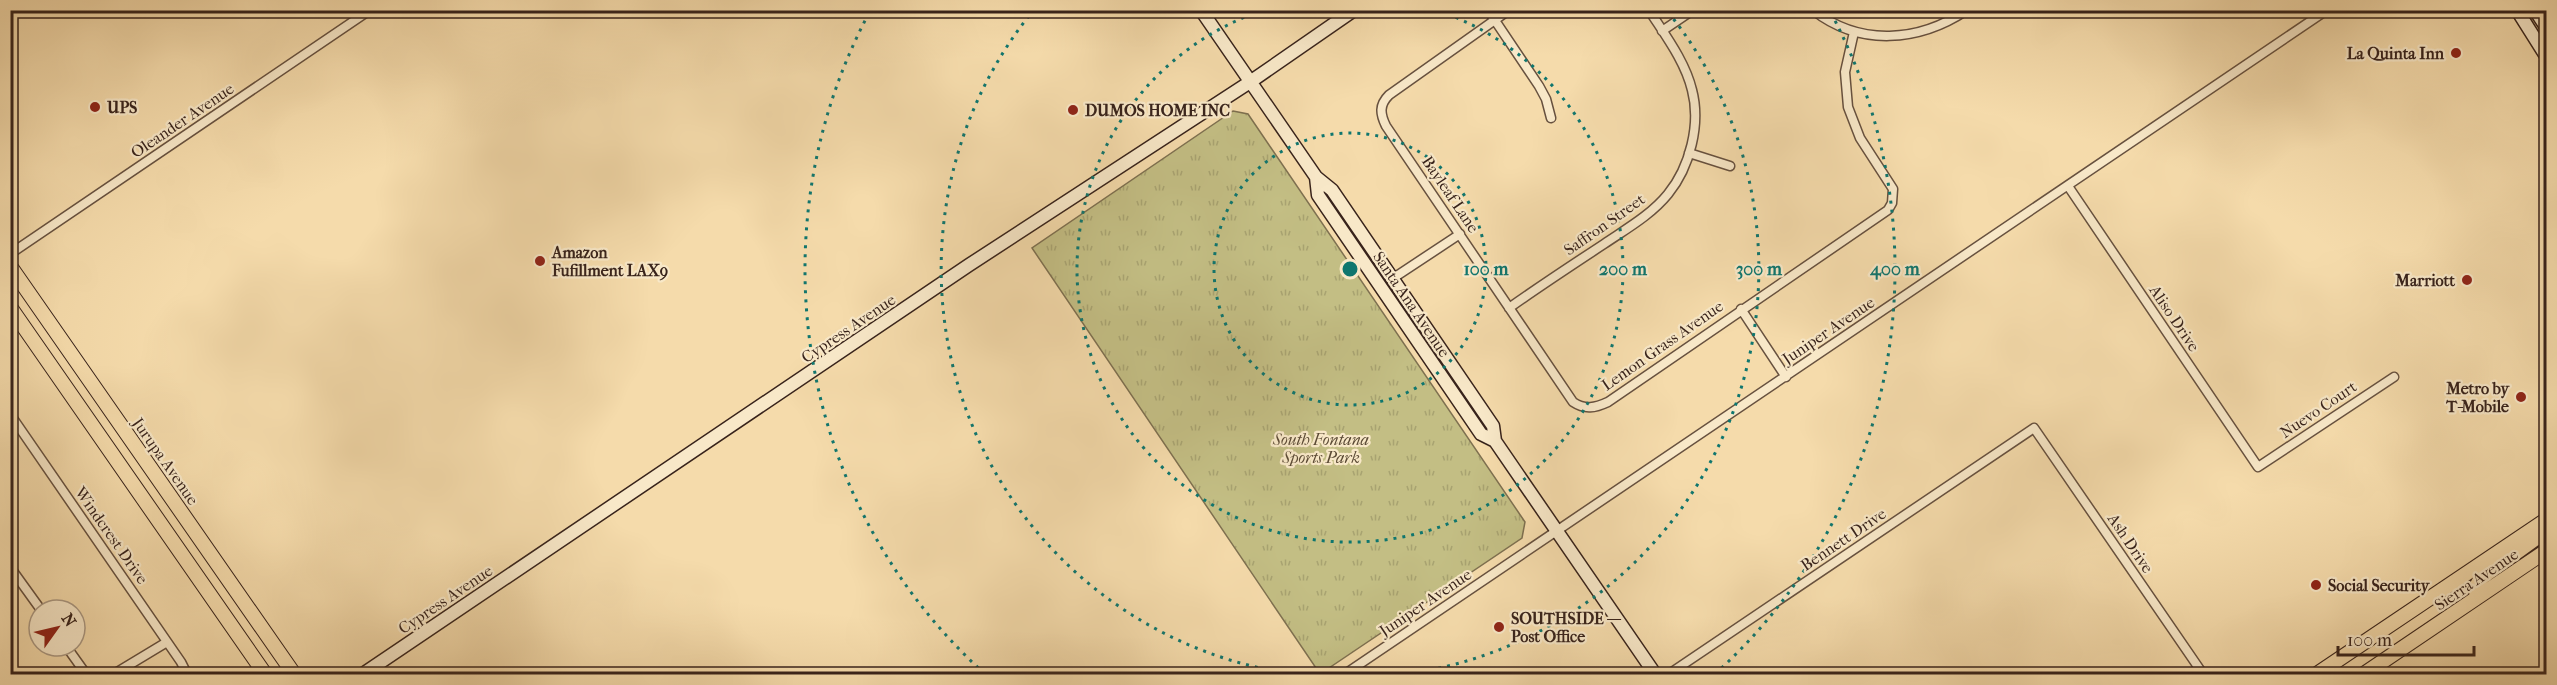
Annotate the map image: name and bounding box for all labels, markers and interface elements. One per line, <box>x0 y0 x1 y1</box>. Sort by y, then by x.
place label: La Quinta Inn <box>2347 44 2445 63</box>
marker: La Quinta Inn <box>2449 46 2463 60</box>
street label: Oleander Avenue <box>127 79 237 162</box>
place label: UPS <box>106 98 137 117</box>
marker: UPS <box>88 100 102 114</box>
place label: DUMOS HOME INC <box>1085 101 1230 120</box>
marker: DUMOS HOME INC <box>1066 103 1080 117</box>
street label: Bayleaf Lane <box>1418 152 1483 236</box>
street label: Saffron Street <box>1560 189 1649 259</box>
place label: Amazon Fufillment LAX9 <box>551 243 668 281</box>
street label: Santa Ana Avenue <box>1369 248 1454 361</box>
marker: Amazon Fufillment LAX9 <box>533 254 547 268</box>
centre of rings <box>1340 259 1360 279</box>
text: 100 m <box>1463 259 1510 280</box>
text: 200 m <box>1599 259 1648 280</box>
text: 300 m <box>1736 259 1783 280</box>
text: 400 m <box>1869 259 1921 280</box>
place label: Marriott <box>2394 271 2455 290</box>
marker: Marriott <box>2460 273 2474 287</box>
street label: Aliso Drive <box>2145 281 2204 355</box>
street label: Cypress Avenue <box>798 290 899 367</box>
street label: Juniper Avenue <box>1777 292 1878 369</box>
street label: Lemon Grass Avenue <box>1598 296 1727 394</box>
street label: Nuevo Court <box>2276 377 2360 442</box>
place label: Metro by T-Mobile <box>2445 379 2510 416</box>
marker: Metro by T-Mobile <box>2514 390 2528 404</box>
street label: Jurupa Avenue <box>127 412 203 509</box>
park label: South Fontana Sports Park <box>1272 430 1369 467</box>
street label: Windcrest Drive <box>71 482 152 588</box>
street label: Bennett Drive <box>1797 504 1890 575</box>
street label: Ash Drive <box>2103 509 2157 577</box>
street label: Sierra Avenue <box>2431 544 2522 614</box>
street label: Cypress Avenue <box>395 561 496 638</box>
street label: Juniper Avenue <box>1374 564 1475 641</box>
place label: Social Security <box>2328 576 2431 596</box>
marker: Social Security <box>2309 578 2323 592</box>
north arrow <box>27 598 87 658</box>
place label: SOUTHSIDE — Post Office <box>1511 609 1622 646</box>
text: N <box>58 610 81 631</box>
scale bar <box>2338 619 2474 657</box>
marker: SOUTHSIDE — Post Office <box>1492 620 1506 634</box>
text: 100 m <box>2347 630 2392 651</box>

